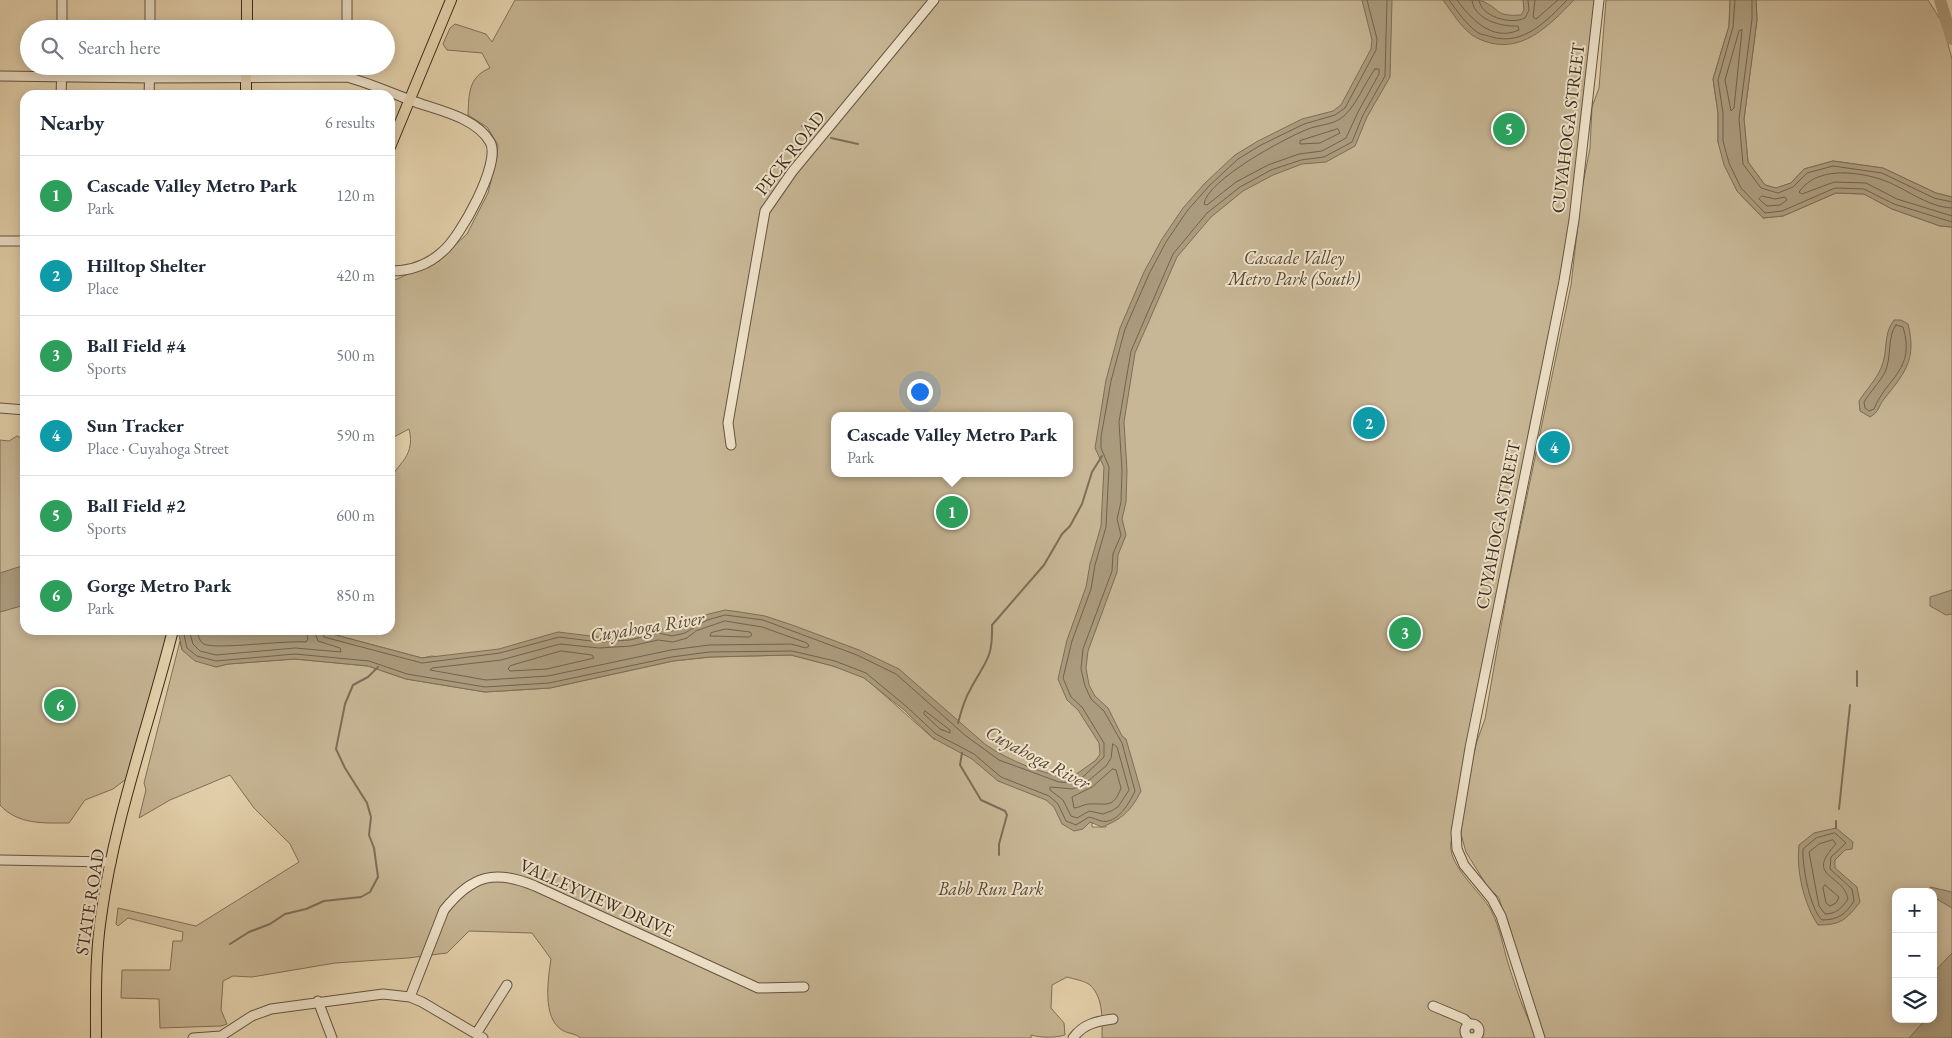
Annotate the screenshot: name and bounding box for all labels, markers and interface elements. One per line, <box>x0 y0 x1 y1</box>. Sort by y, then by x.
search box <box>20 20 395 75</box>
icon: search <box>38 34 66 62</box>
text: Search here <box>78 35 160 60</box>
street label: CUYAHOGA STREET <box>1546 41 1589 214</box>
street label: PECK ROAD <box>750 106 830 199</box>
text: Nearby <box>40 109 104 136</box>
pin: 5 <box>1493 110 1525 148</box>
text: 6 results <box>325 112 375 133</box>
text: Cascade Valley Metro Park <box>87 173 297 198</box>
text: 1 <box>52 185 60 206</box>
text: 120 m <box>336 185 375 206</box>
text: Park <box>87 198 114 219</box>
park label: Cascade Valley Metro Park (South) <box>1227 246 1361 290</box>
text: Hilltop Shelter <box>87 253 206 278</box>
text: 2 <box>52 265 60 286</box>
text: 420 m <box>336 265 375 286</box>
text: Place <box>87 278 119 299</box>
text: Ball Field #4 <box>87 333 186 358</box>
text: 3 <box>52 345 60 366</box>
text: 500 m <box>336 345 375 366</box>
text: Sports <box>87 358 126 379</box>
your location <box>907 379 933 405</box>
pin: 2 <box>1353 404 1385 442</box>
popup <box>831 412 1073 477</box>
text: Sun Tracker <box>87 413 184 438</box>
text: Cascade Valley Metro Park <box>847 422 1057 447</box>
text: 4 <box>52 425 60 446</box>
text: 590 m <box>336 425 375 446</box>
pin: 4 <box>1538 428 1570 466</box>
text: Place · Cuyahoga Street <box>87 438 229 459</box>
street label: CUYAHOGA STREET <box>1470 438 1525 611</box>
text: Park <box>847 447 874 468</box>
text: Ball Field #2 <box>87 493 186 518</box>
pin: 1 <box>936 493 968 531</box>
text: 5 <box>52 505 60 526</box>
text: 600 m <box>336 505 375 526</box>
text: Sports <box>87 518 126 539</box>
text: Gorge Metro Park <box>87 573 231 598</box>
text: 6 <box>52 585 60 606</box>
text: 850 m <box>336 585 375 606</box>
text: Park <box>87 598 114 619</box>
water label: Cuyahoga River <box>588 605 707 648</box>
pin: 3 <box>1389 614 1421 652</box>
pin: 6 <box>44 686 76 724</box>
water label: Cuyahoga River <box>981 719 1095 796</box>
street label: STATE ROAD <box>70 847 109 957</box>
street label: VALLEYVIEW DRIVE <box>516 853 678 942</box>
park label: Babb Run Park <box>937 877 1044 900</box>
map controls <box>1892 888 1937 1023</box>
button: + <box>1892 888 1937 933</box>
button: − <box>1892 933 1937 978</box>
button: layers <box>1892 978 1937 1023</box>

